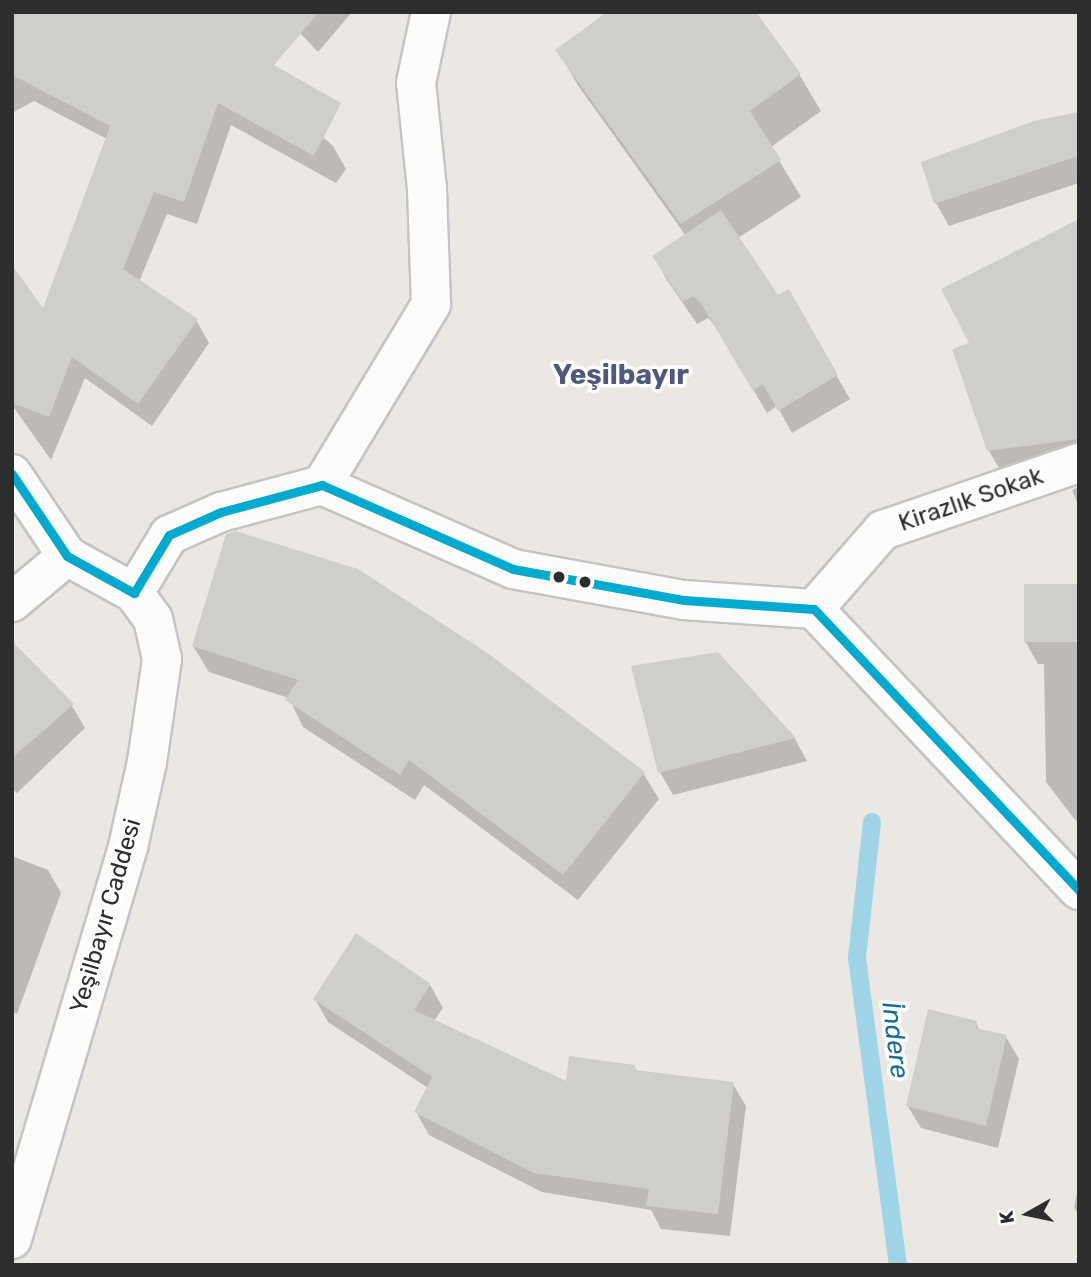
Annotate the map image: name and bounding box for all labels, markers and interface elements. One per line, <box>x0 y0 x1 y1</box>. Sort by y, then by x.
district label: Yeşilbayır <box>553 358 689 392</box>
street label: Kirazlık Sokak <box>895 462 1047 538</box>
unlabelled marker <box>552 570 566 584</box>
unlabelled marker <box>578 575 592 589</box>
street label: Yeşilbayır Caddesi <box>64 815 148 1017</box>
water label: İndere <box>875 1000 915 1080</box>
north arrow <box>993 1179 1063 1249</box>
text: K <box>994 1209 1019 1225</box>

